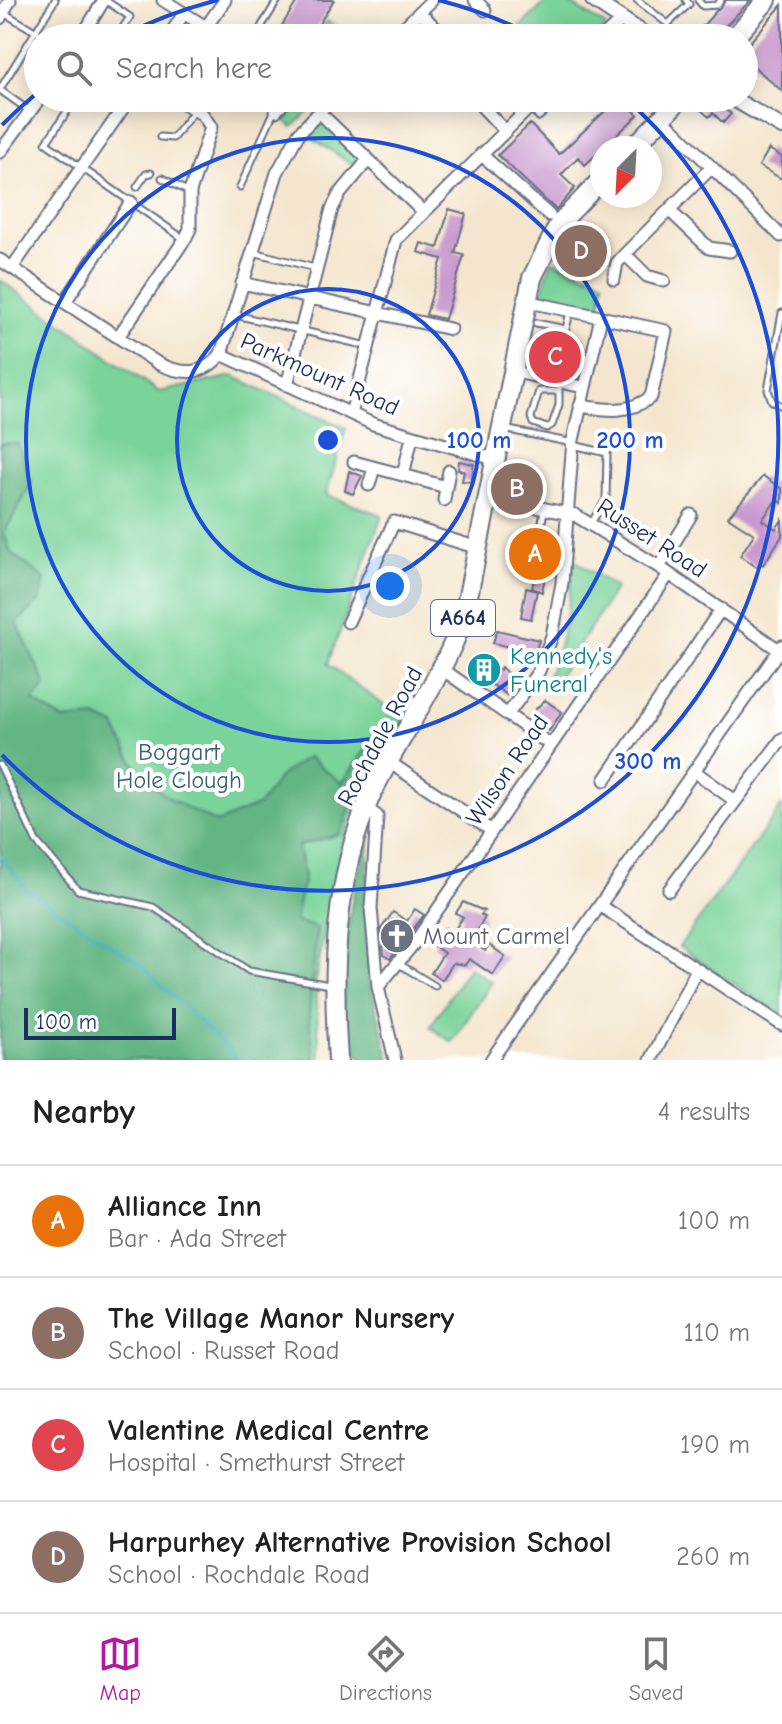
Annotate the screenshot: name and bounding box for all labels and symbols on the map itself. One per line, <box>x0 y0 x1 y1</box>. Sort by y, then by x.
north arrow <box>590 136 662 208</box>
pin: D <box>555 221 607 281</box>
street label: Parkmount Road <box>236 326 404 422</box>
pin: C <box>529 327 581 387</box>
centre of rings <box>314 426 342 454</box>
text: 100 m <box>447 426 511 454</box>
text: 200 m <box>596 426 664 454</box>
pin: B <box>491 459 543 519</box>
street label: Russet Road <box>592 492 712 584</box>
pin: A <box>509 524 561 584</box>
your location <box>370 566 410 606</box>
road number: A664 <box>431 600 495 636</box>
place label: Kennedy's Funeral <box>510 642 612 698</box>
building icon: Kennedy's Funeral <box>465 651 503 689</box>
street label: Rochdale Road <box>332 662 428 810</box>
street label: Wilson Road <box>460 709 554 831</box>
park label: Boggart Hole Clough <box>116 738 242 794</box>
text: 300 m <box>615 747 681 775</box>
church icon: Mount Carmel <box>378 917 416 955</box>
place label: Mount Carmel <box>423 922 570 950</box>
scale bar <box>24 1004 176 1040</box>

